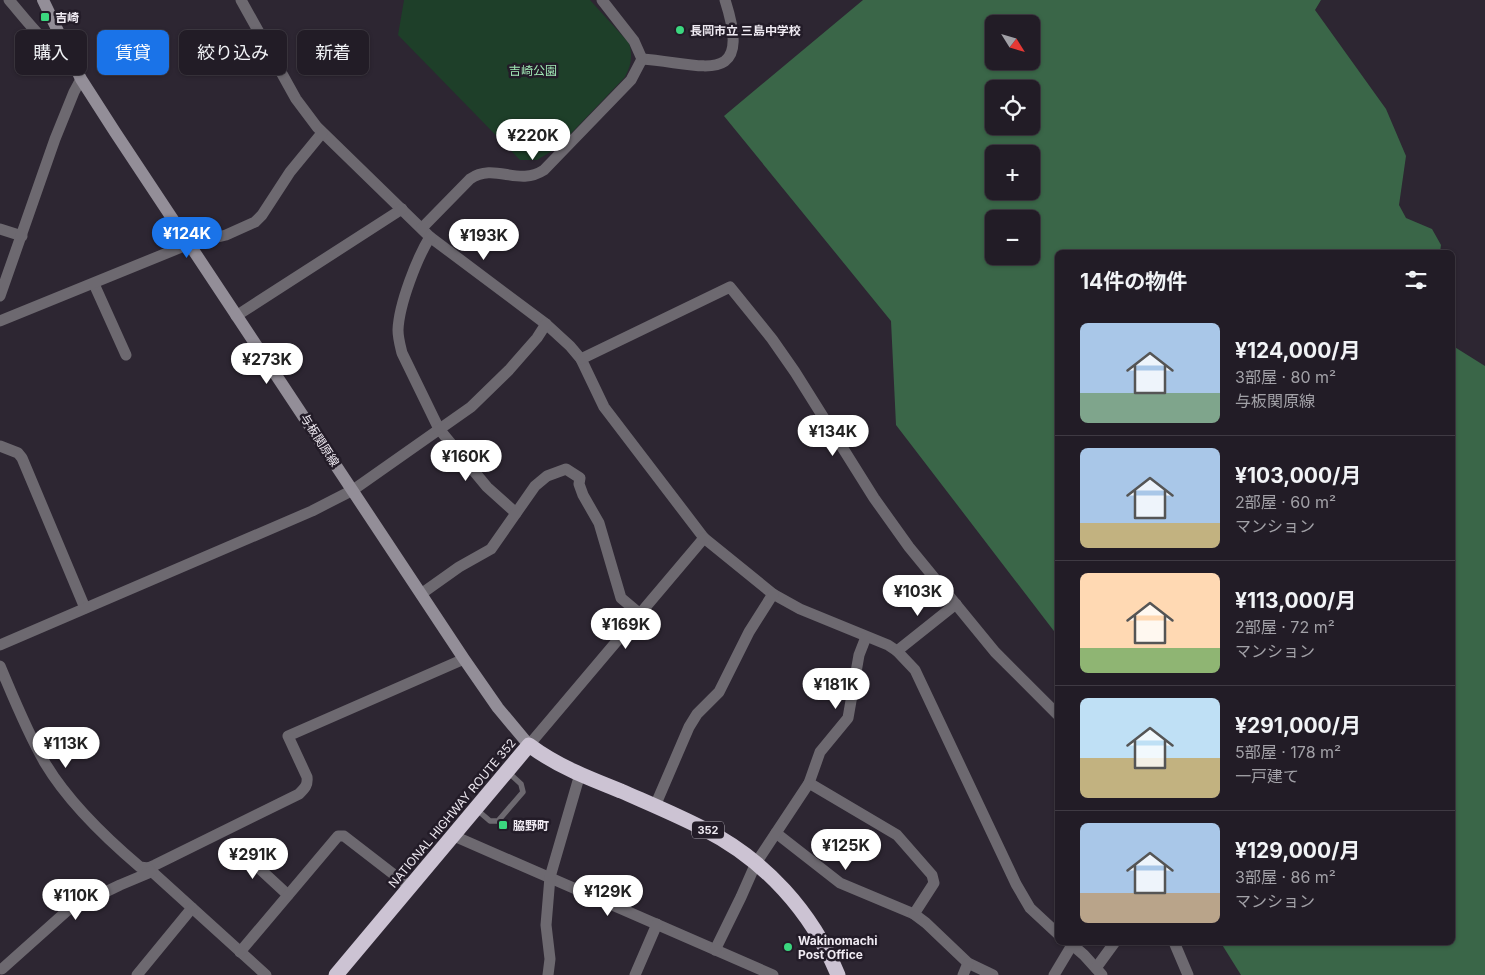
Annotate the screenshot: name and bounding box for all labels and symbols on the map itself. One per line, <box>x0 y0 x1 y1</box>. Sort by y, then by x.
place label: 吉崎 <box>55 10 79 25</box>
marker: 吉崎 <box>39 11 51 23</box>
north arrow <box>985 15 1040 70</box>
place label: 長岡市立 三島中学校 <box>690 23 801 38</box>
marker: 長岡市立 三島中学校 <box>674 24 686 36</box>
park label: 吉崎公園 <box>509 63 557 78</box>
pin: ¥220K <box>498 119 568 161</box>
pin: ¥124K <box>152 216 222 259</box>
pin: ¥193K <box>449 218 519 261</box>
pin: ¥273K <box>232 342 302 385</box>
street label: 与板関原線 <box>297 411 343 469</box>
pin: ¥134K <box>798 414 868 457</box>
pin: ¥160K <box>431 440 501 482</box>
pin: ¥103K <box>883 574 953 617</box>
pin: ¥169K <box>591 608 661 650</box>
pin: ¥181K <box>801 668 871 710</box>
pin: ¥113K <box>31 726 101 769</box>
street label: NATIONAL HIGHWAY ROUTE 352 <box>385 735 519 891</box>
place label: 脇野町 <box>513 818 549 833</box>
marker: 脇野町 <box>497 819 509 831</box>
road number: 352 <box>692 822 724 838</box>
pin: ¥125K <box>811 828 881 871</box>
pin: ¥291K <box>218 838 288 880</box>
pin: ¥129K <box>573 874 643 917</box>
pin: ¥110K <box>41 878 111 921</box>
place label: Wakinomachi Post Office <box>798 933 877 962</box>
marker: Wakinomachi Post Office <box>782 941 794 953</box>

